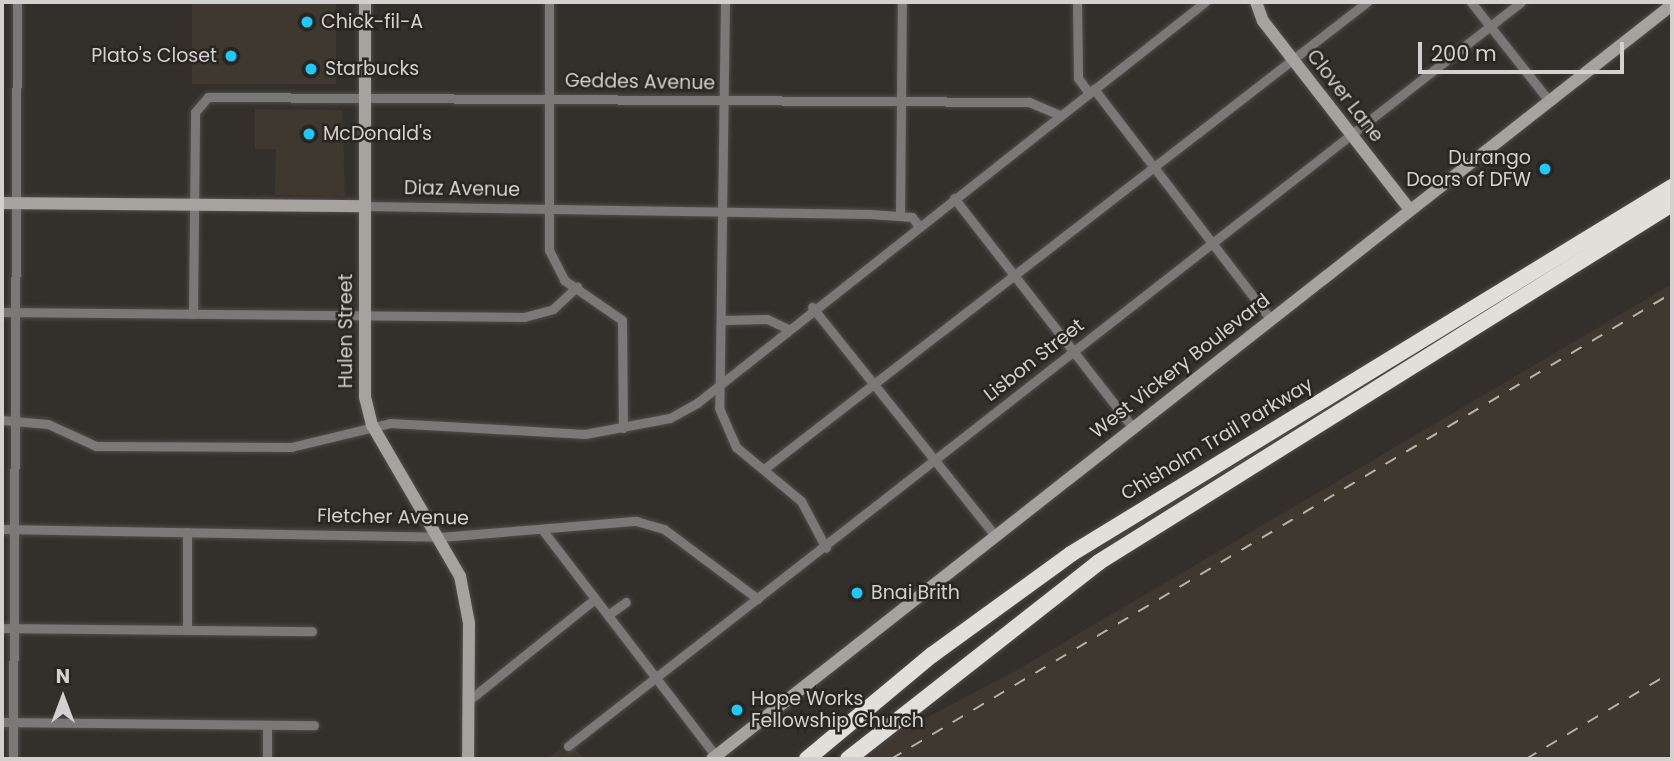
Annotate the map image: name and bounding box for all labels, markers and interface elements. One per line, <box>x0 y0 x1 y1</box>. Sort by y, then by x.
place label: Chick-fil-A <box>321 11 423 33</box>
marker: Chick-fil-A <box>299 14 315 30</box>
scale bar <box>1422 28 1628 72</box>
text: 200 m <box>1431 39 1497 68</box>
place label: Plato's Closet <box>91 45 217 67</box>
street label: Clover Lane <box>1302 45 1388 147</box>
marker: Plato's Closet <box>223 48 239 64</box>
place label: Starbucks <box>325 58 419 80</box>
marker: Starbucks <box>303 61 319 77</box>
street label: Geddes Avenue <box>565 69 715 95</box>
place label: McDonald's <box>323 123 432 145</box>
marker: McDonald's <box>301 126 317 142</box>
place label: Durango Doors of DFW <box>1406 147 1531 191</box>
marker: Durango Doors of DFW <box>1537 161 1553 177</box>
street label: Diaz Avenue <box>404 177 520 201</box>
street label: Hulen Street <box>335 274 357 388</box>
street label: West Vickery Boulevard <box>1086 289 1274 443</box>
street label: Lisbon Street <box>979 314 1089 406</box>
street label: Chisholm Trail Parkway <box>1117 373 1317 505</box>
street label: Fletcher Avenue <box>317 504 469 530</box>
place label: Bnai Brith <box>871 582 960 604</box>
marker: Bnai Brith <box>849 585 865 601</box>
north arrow <box>28 663 98 733</box>
text: N <box>56 663 70 690</box>
place label: Hope Works Fellowship Church <box>751 688 924 732</box>
marker: Hope Works Fellowship Church <box>729 702 745 718</box>

